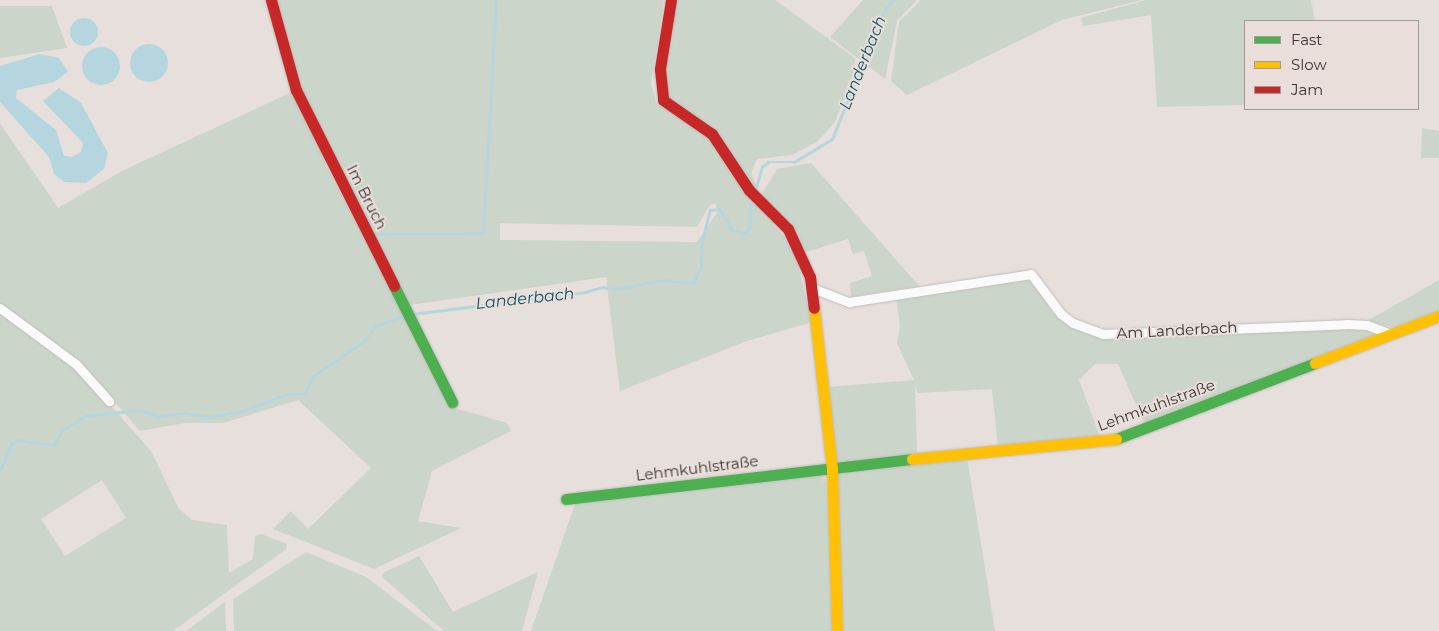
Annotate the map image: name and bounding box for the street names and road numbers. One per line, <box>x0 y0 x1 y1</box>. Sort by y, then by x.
street label: Im Bruch <box>343 162 391 232</box>
street label: Am Landerbach <box>1116 318 1238 342</box>
street label: Lehmkuhlstraße <box>1095 375 1217 435</box>
street label: Lehmkuhlstraße <box>635 452 759 484</box>

